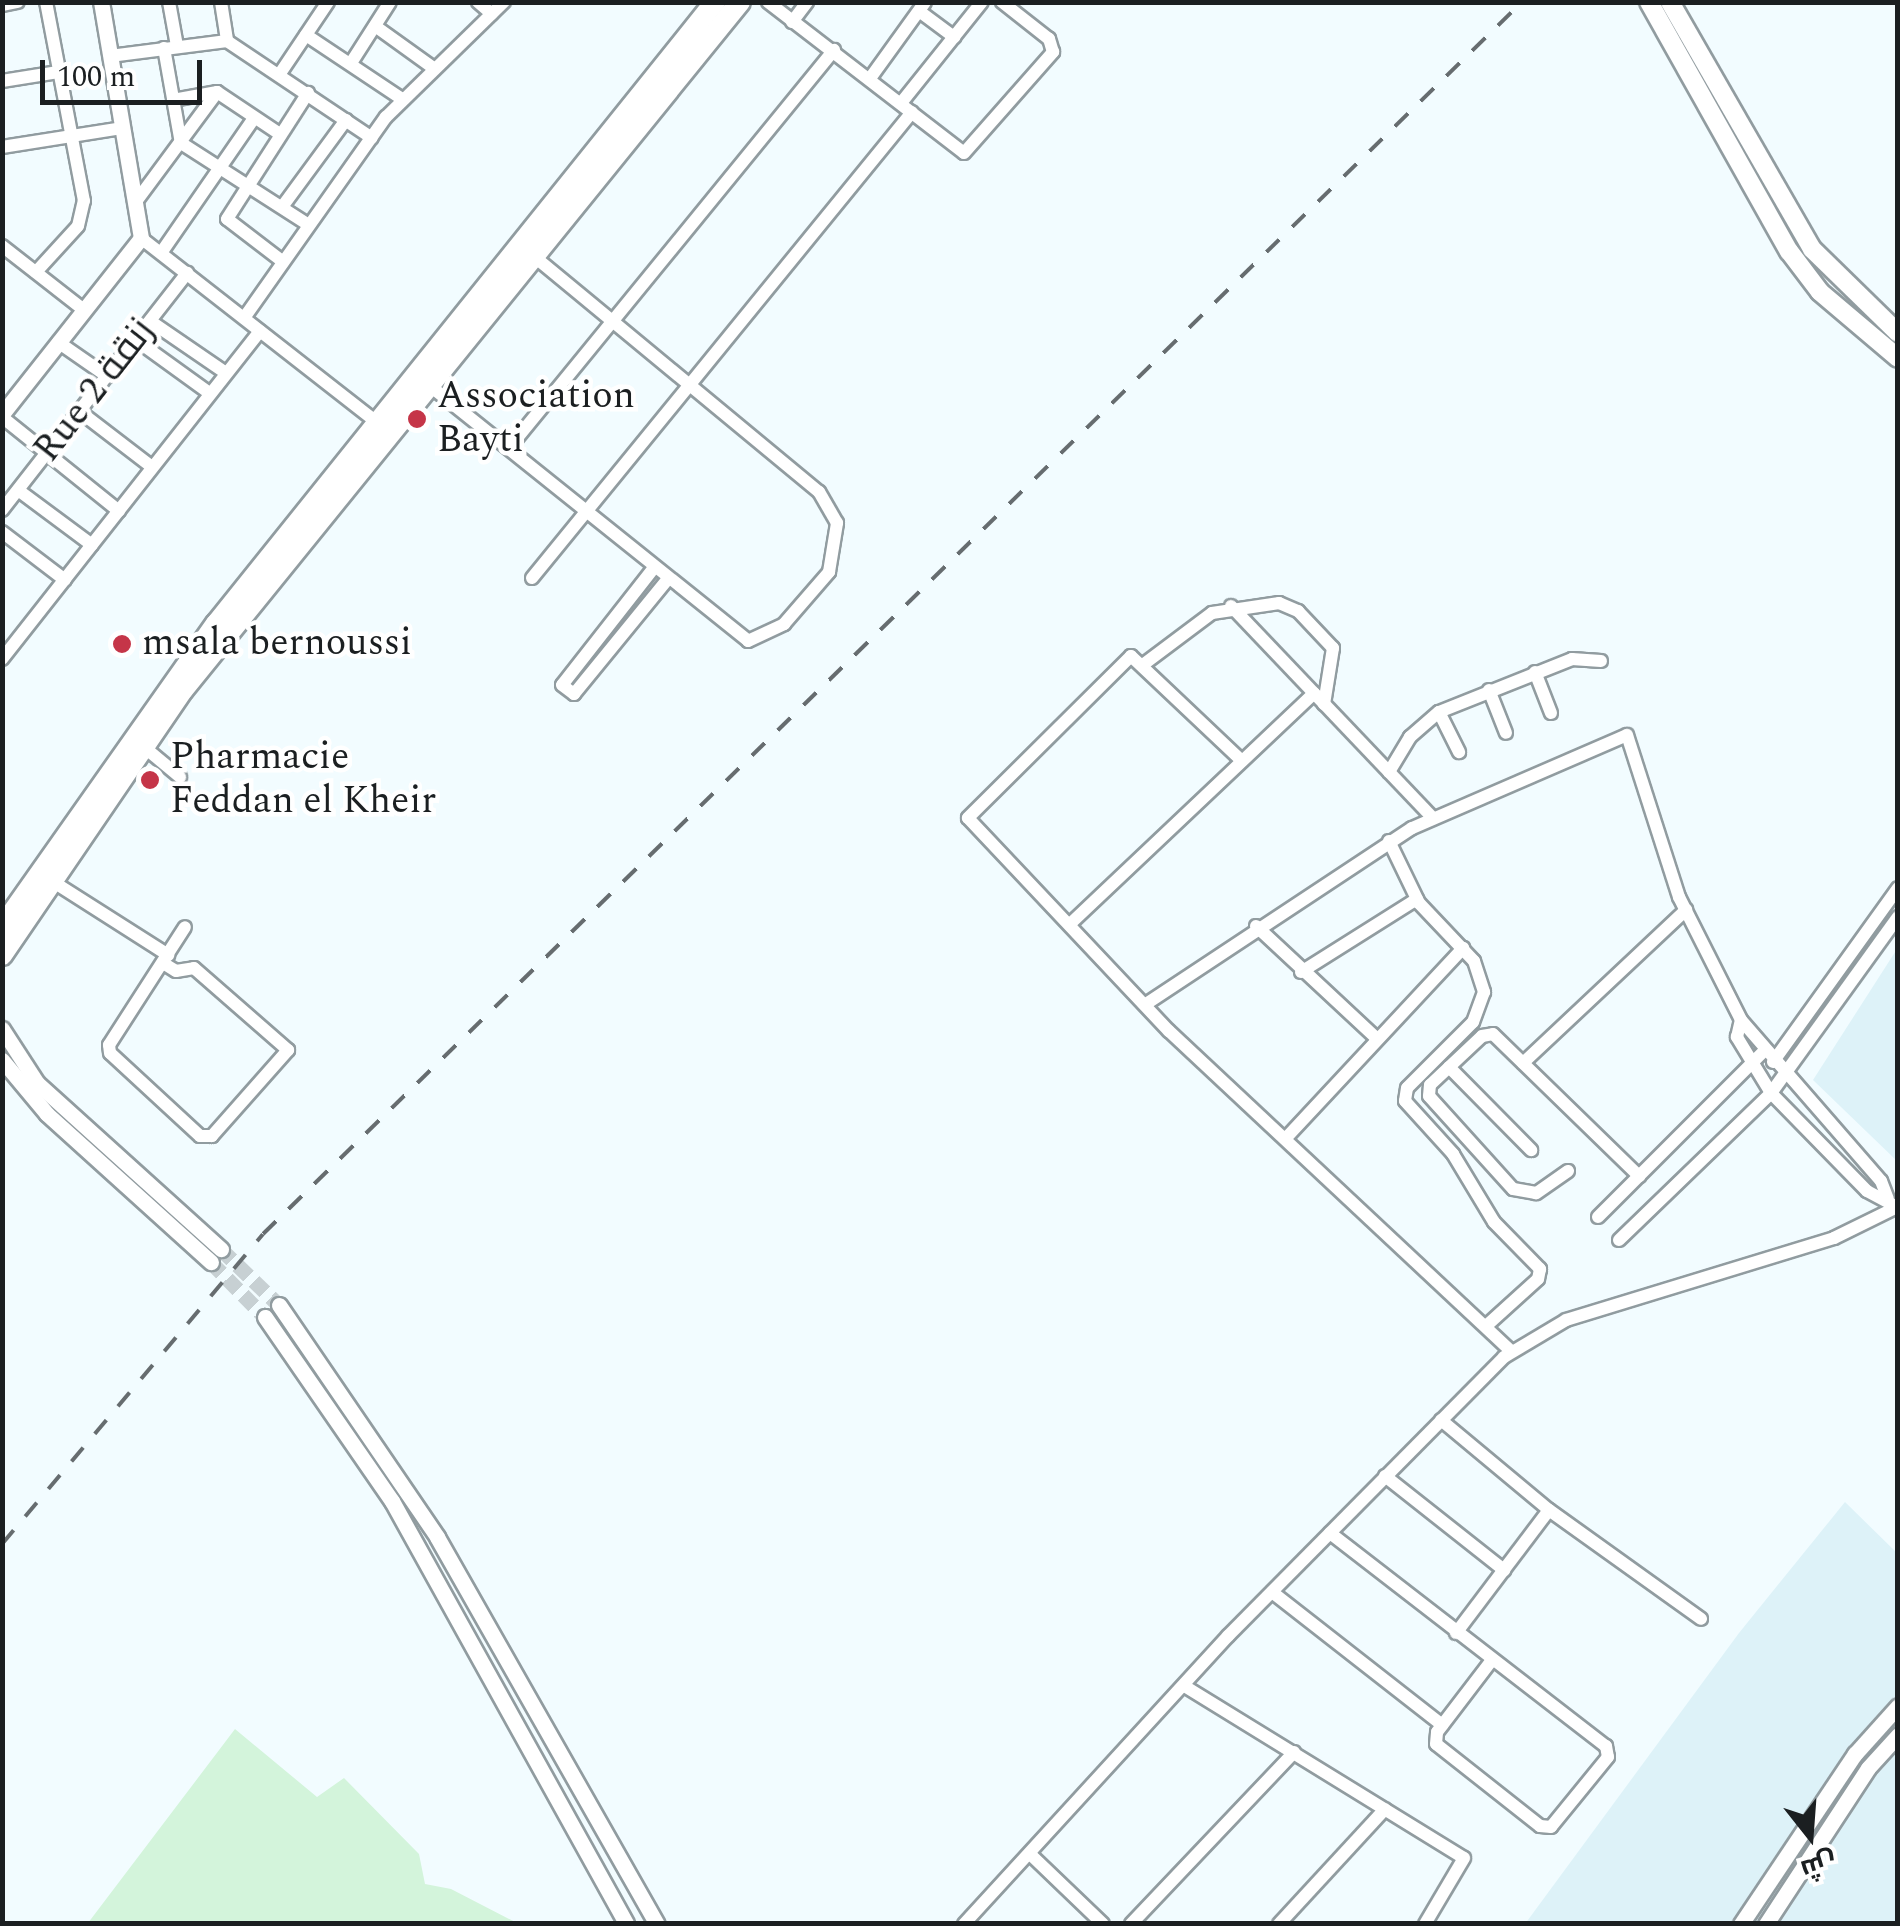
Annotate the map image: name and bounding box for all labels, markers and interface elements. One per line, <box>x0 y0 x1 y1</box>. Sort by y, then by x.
scale bar <box>45 40 208 102</box>
text: 100 m <box>57 54 135 100</box>
street label: Rue 2 زنقة <box>25 310 165 472</box>
place label: Association Bayti <box>437 374 635 464</box>
marker: Association Bayti <box>406 408 428 430</box>
place label: msala bernoussi <box>142 621 412 667</box>
marker: msala bernoussi <box>111 633 133 655</box>
place label: Pharmacie Feddan el Kheir <box>170 735 436 824</box>
marker: Pharmacie Feddan el Kheir <box>139 769 161 791</box>
north arrow <box>1760 1786 1860 1886</box>
text: ش <box>1795 1839 1842 1891</box>

